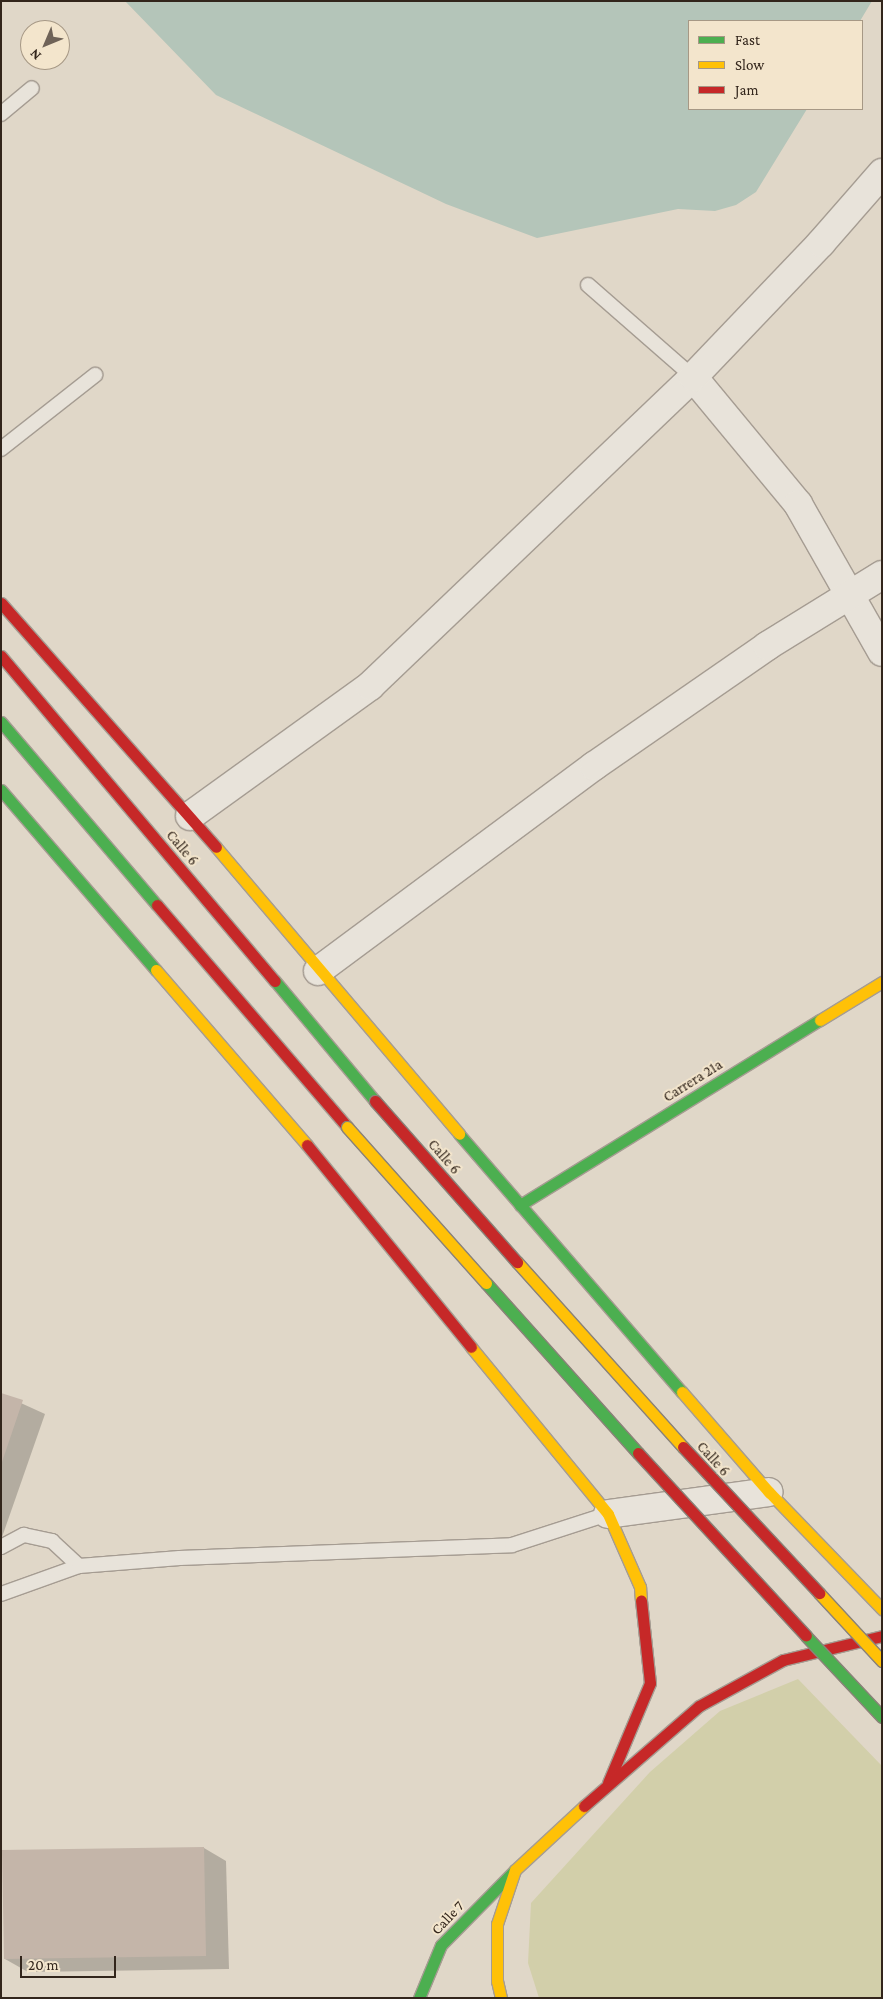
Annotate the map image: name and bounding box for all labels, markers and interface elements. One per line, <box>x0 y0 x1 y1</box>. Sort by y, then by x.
north arrow <box>20 20 70 70</box>
legend <box>688 20 863 110</box>
text: Fast <box>735 32 760 48</box>
text: N <box>26 46 44 64</box>
text: Slow <box>735 57 764 73</box>
text: Jam <box>735 82 758 98</box>
street label: Calle 6 <box>162 827 202 869</box>
street label: Carrera 21a <box>660 1056 726 1106</box>
street label: Calle 6 <box>424 1136 464 1178</box>
street label: Calle 6 <box>693 1438 733 1480</box>
street label: Calle 7 <box>428 1897 468 1939</box>
scale bar <box>22 1946 119 1978</box>
text: 20 m <box>28 1957 59 1973</box>

